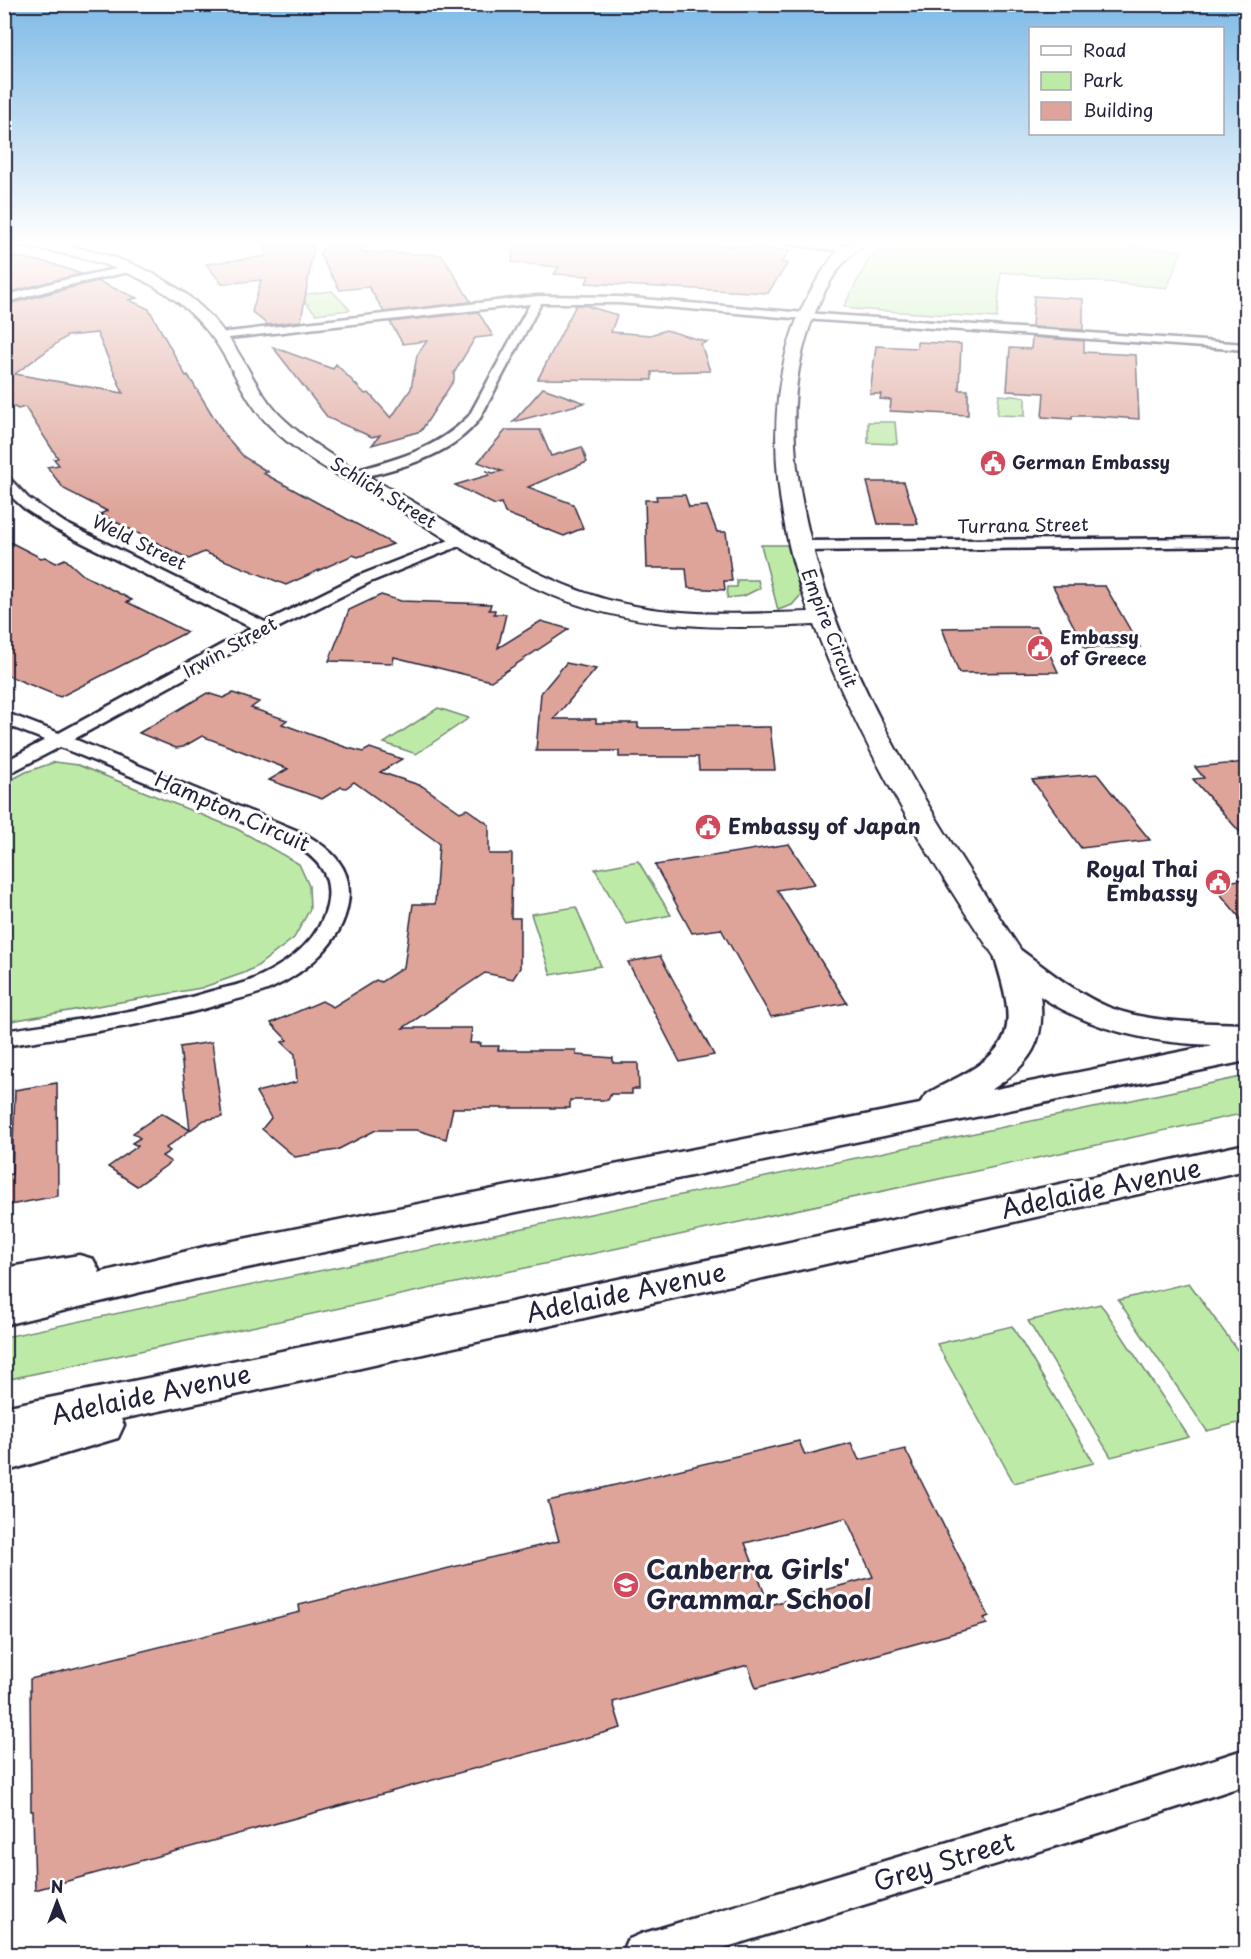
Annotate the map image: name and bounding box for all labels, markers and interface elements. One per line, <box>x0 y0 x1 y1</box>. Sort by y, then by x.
legend <box>1029 27 1224 135</box>
text: Road <box>1083 36 1127 63</box>
text: Park <box>1083 66 1123 93</box>
text: Building <box>1083 96 1153 123</box>
public building icon: German Embassy <box>978 448 1008 478</box>
place label: German Embassy <box>1012 448 1170 475</box>
street label: Schlich Street <box>325 449 442 534</box>
street label: Weld Street <box>88 507 191 576</box>
street label: Turrana Street <box>957 510 1089 539</box>
street label: Empire Circuit <box>795 564 865 691</box>
street label: Irwin Street <box>177 610 281 684</box>
place label: Embassy of Greece <box>1060 623 1147 671</box>
public building icon: Embassy of Greece <box>1025 633 1055 663</box>
street label: Hampton Circuit <box>150 762 316 859</box>
place label: Embassy of Japan <box>728 809 921 841</box>
public building icon: Embassy of Japan <box>693 812 723 842</box>
place label: Royal Thai Embassy <box>1086 852 1198 908</box>
public building icon: Royal Thai Embassy <box>1203 867 1233 897</box>
street label: Adelaide Avenue <box>997 1147 1204 1228</box>
street label: Adelaide Avenue <box>522 1251 729 1332</box>
street label: Adelaide Avenue <box>47 1353 254 1434</box>
place label: Canberra Girls' Grammar School <box>646 1549 871 1618</box>
school or university icon: Canberra Girls' Grammar School <box>611 1570 641 1600</box>
street label: Grey Street <box>868 1821 1019 1900</box>
north arrow <box>27 1872 87 1932</box>
text: N <box>51 1874 63 1898</box>

